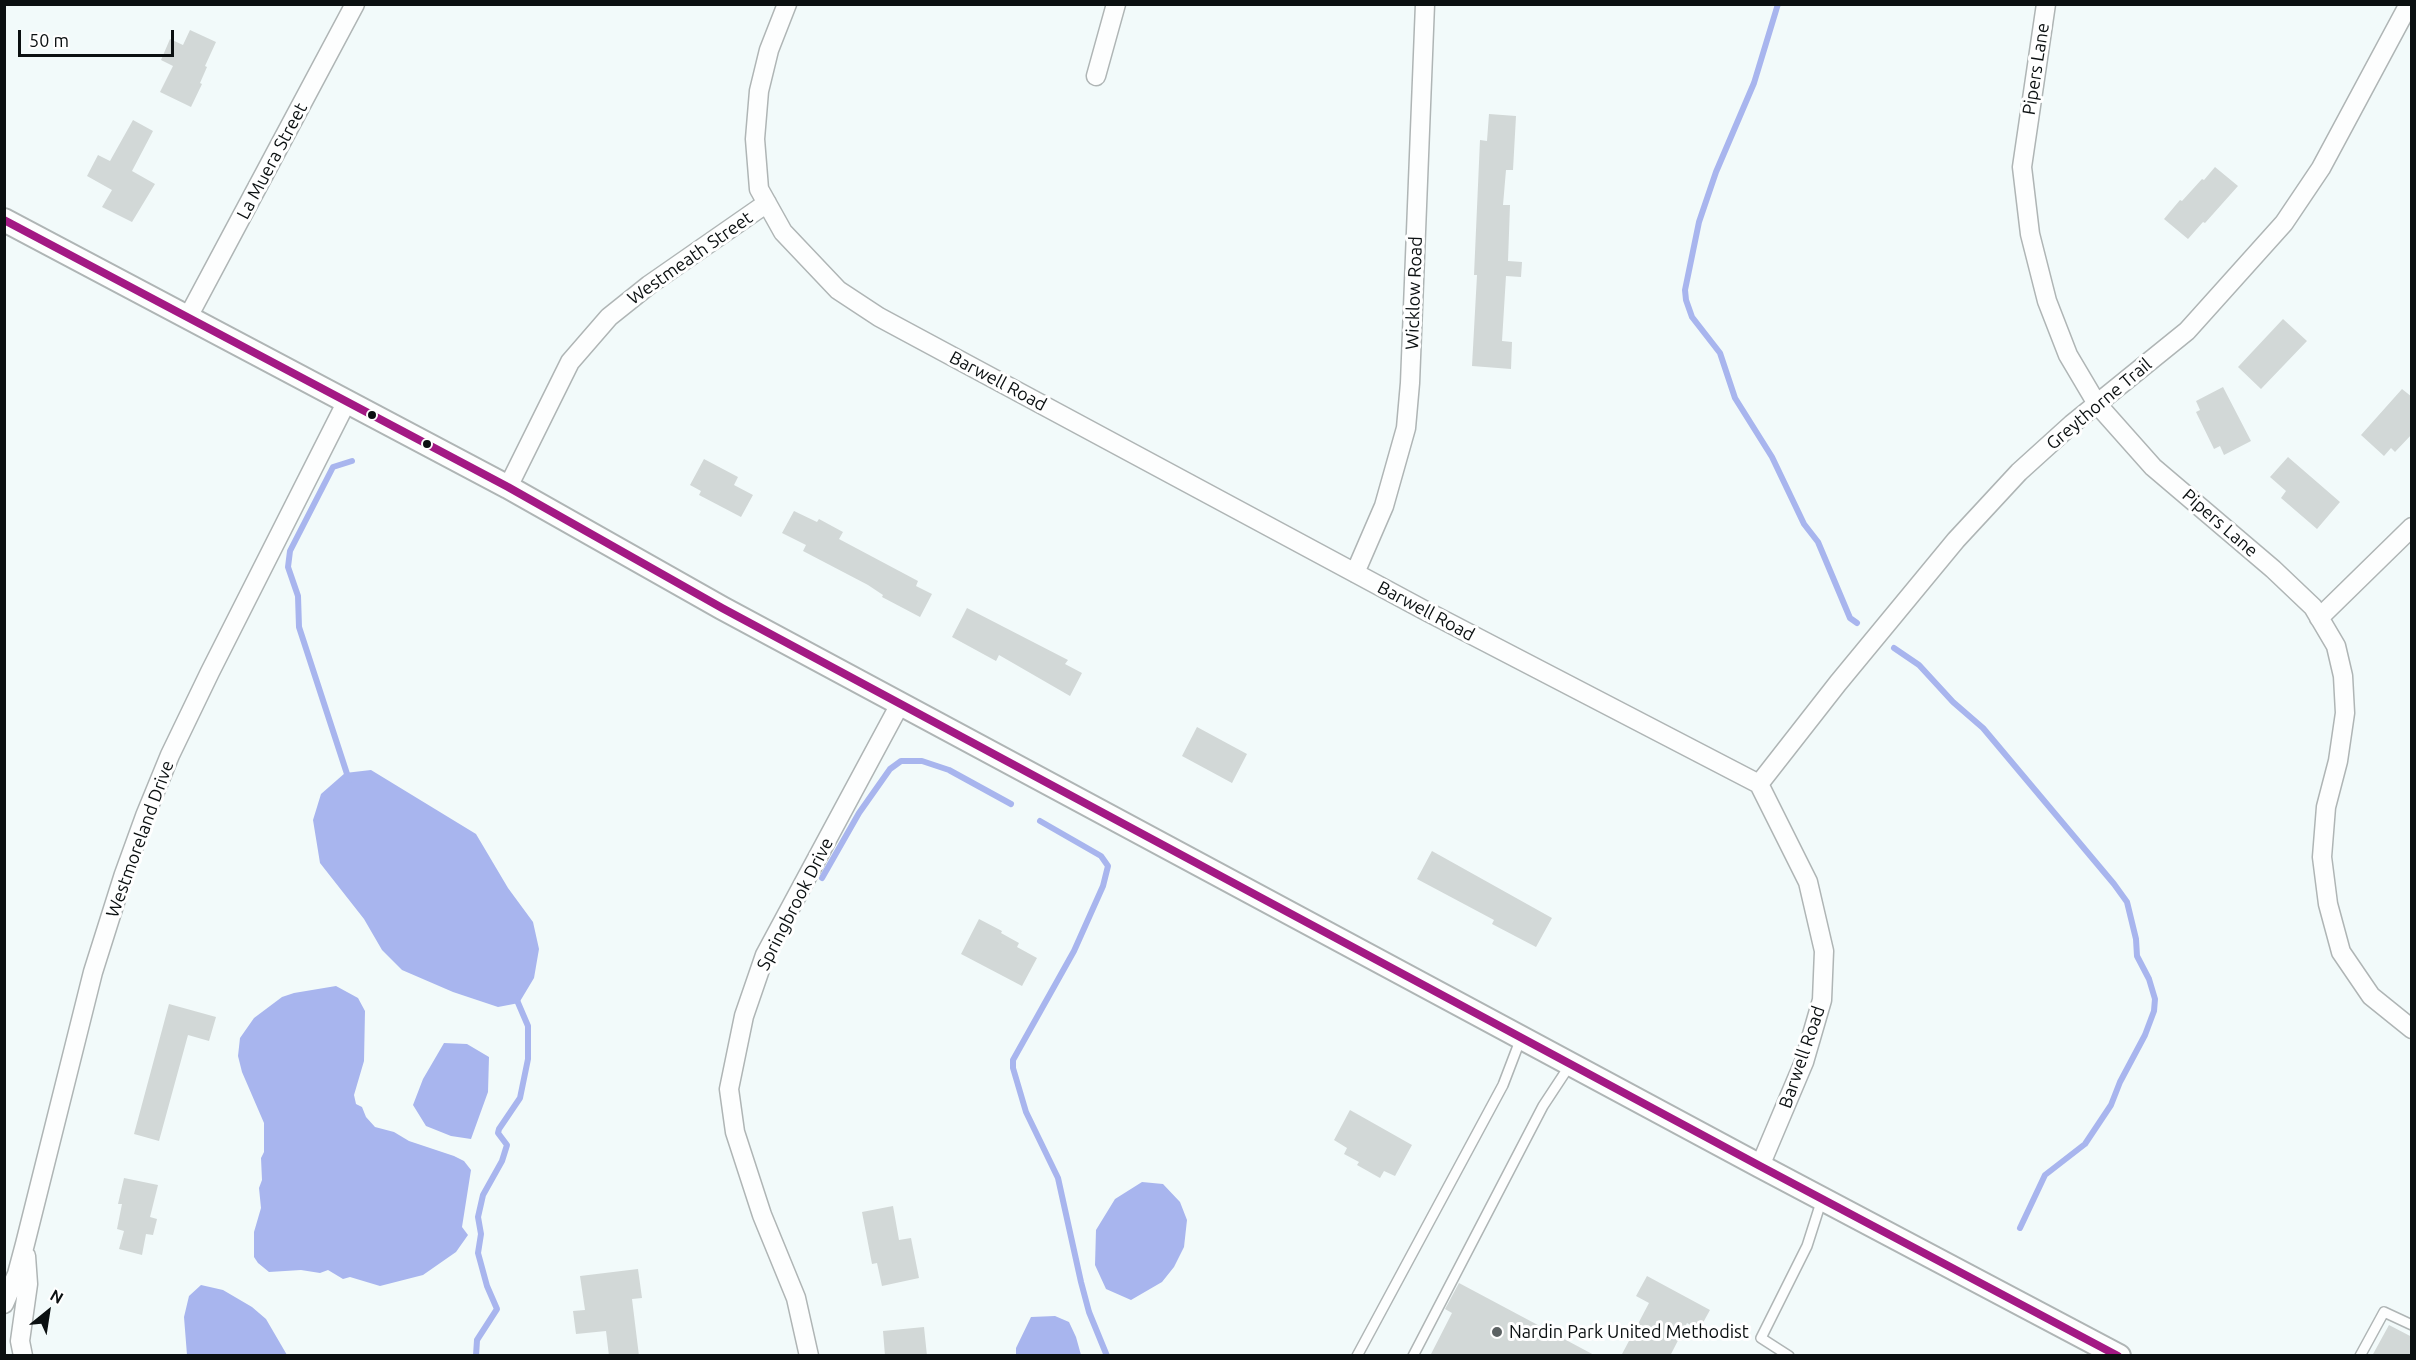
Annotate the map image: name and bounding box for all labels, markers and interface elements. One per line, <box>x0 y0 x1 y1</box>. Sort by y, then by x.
scale bar <box>21 18 177 56</box>
street label: Pipers Lane <box>2018 21 2054 117</box>
text: 50 m <box>29 30 69 50</box>
street label: La Muera Street <box>232 99 312 223</box>
street label: Westmeath Street <box>623 207 757 309</box>
street label: Wicklow Road <box>1401 236 1427 350</box>
street label: Barwell Road <box>946 346 1050 416</box>
street label: Greythorne Trail <box>2042 354 2156 454</box>
unlabelled marker <box>366 409 378 421</box>
unlabelled marker <box>421 438 433 450</box>
street label: Pipers Lane <box>2178 484 2262 562</box>
street label: Barwell Road <box>1374 576 1478 646</box>
street label: Westmoreland Drive <box>102 758 178 920</box>
street label: Springbrook Drive <box>752 834 838 974</box>
street label: Barwell Road <box>1774 1003 1830 1111</box>
north arrow <box>18 1282 78 1342</box>
text: N <box>47 1286 67 1307</box>
place label: Nardin Park United Methodist <box>1509 1321 1749 1343</box>
marker: Nardin Park United Methodist <box>1490 1325 1504 1339</box>

